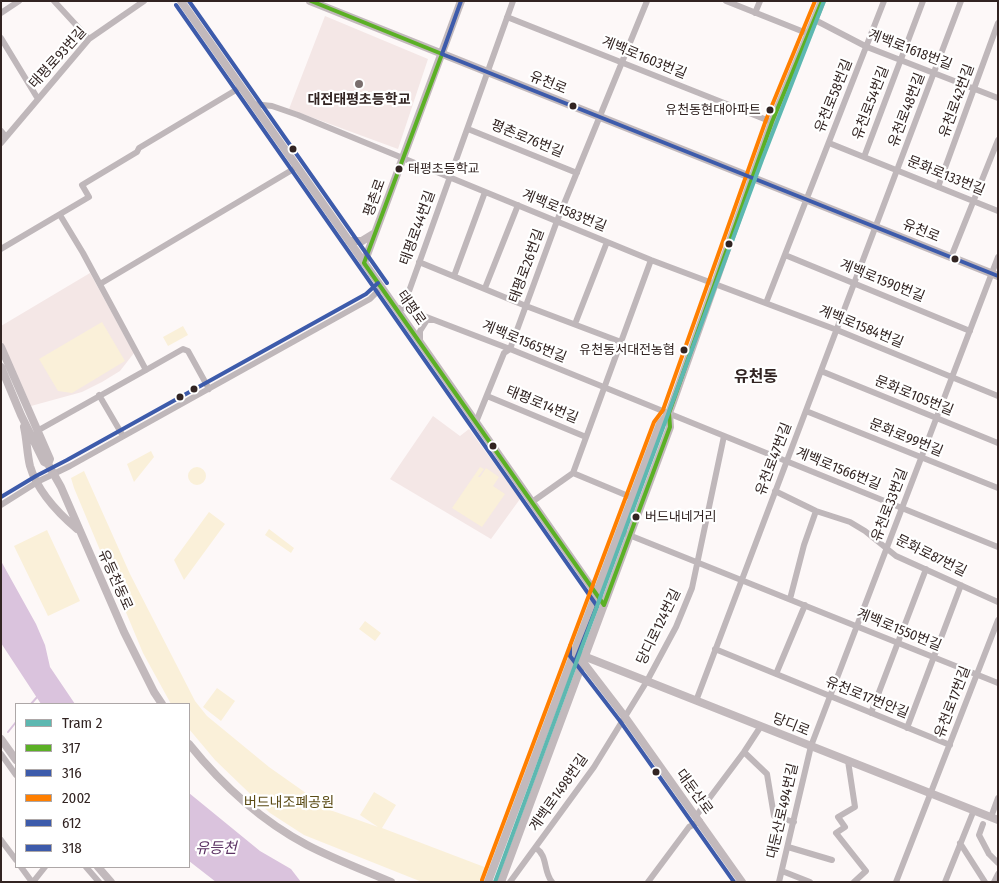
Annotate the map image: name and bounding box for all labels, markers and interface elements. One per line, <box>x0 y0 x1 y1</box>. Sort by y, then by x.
street label: 태평로93번길 <box>26 24 90 92</box>
street label: 계백로1618번길 <box>866 26 954 74</box>
street label: 계백로1603번길 <box>599 33 689 83</box>
street label: 유천로58번길 <box>812 57 856 135</box>
street label: 유천로42번길 <box>936 62 978 140</box>
street label: 유천로54번길 <box>849 64 893 142</box>
street label: 유천로 <box>527 68 569 98</box>
street label: 유천로48번길 <box>885 70 929 150</box>
marker: 대전태평초등학교 <box>353 78 365 90</box>
place label: 대전태평초등학교 <box>307 92 411 108</box>
unlabelled marker <box>568 101 578 111</box>
place label: 유천동현대아파트 <box>665 102 761 118</box>
marker: 유천동현대아파트 <box>765 105 775 115</box>
street label: 평촌로76번길 <box>488 117 566 161</box>
unlabelled marker <box>288 144 298 154</box>
street label: 문화로133번길 <box>905 153 987 199</box>
place label: 태평초등학교 <box>408 161 480 177</box>
marker: 태평초등학교 <box>394 164 404 174</box>
street label: 평촌로 <box>360 177 390 219</box>
street label: 계백로1583번길 <box>519 186 609 236</box>
street label: 태평로44번길 <box>397 189 439 267</box>
street label: 유천로 <box>900 216 942 246</box>
street label: 태평로26번길 <box>506 227 548 305</box>
unlabelled marker <box>724 239 734 249</box>
unlabelled marker <box>950 254 960 264</box>
street label: 계백로1590번길 <box>837 256 927 306</box>
street label: 태평로 <box>393 287 429 329</box>
street label: 계백로1584번길 <box>816 302 906 352</box>
street label: 계백로1565번길 <box>479 317 569 367</box>
place label: 유천동서대전농협 <box>579 342 675 358</box>
marker: 유천동서대전농협 <box>679 345 689 355</box>
district label: 유천동 <box>734 368 778 388</box>
street label: 문화로105번길 <box>872 373 956 419</box>
street label: 태평로14번길 <box>503 383 581 427</box>
unlabelled marker <box>189 384 199 394</box>
unlabelled marker <box>175 392 185 402</box>
street label: 문화로99번길 <box>867 416 945 460</box>
street label: 유천로47번길 <box>752 420 796 498</box>
unlabelled marker <box>488 441 498 451</box>
street label: 계백로1566번길 <box>793 444 883 494</box>
street label: 유천로33번길 <box>868 466 912 544</box>
place label: 버드내네거리 <box>645 509 717 525</box>
marker: 버드내네거리 <box>631 512 641 522</box>
street label: 문화로87번길 <box>893 532 969 580</box>
street label: 유등천동로 <box>94 547 136 613</box>
street label: 당디로124번길 <box>633 586 685 668</box>
street label: 계백로1550번길 <box>854 605 944 655</box>
street label: 유천로17번길 <box>932 664 974 740</box>
street label: 유천로17번안길 <box>823 674 911 722</box>
legend <box>15 703 190 868</box>
street label: 당디로 <box>770 710 812 740</box>
text: Tram 2 <box>62 714 102 732</box>
text: 317 <box>62 739 80 757</box>
street label: 계백로1498번길 <box>526 751 592 835</box>
street label: 대둔산로494번길 <box>764 762 802 860</box>
text: 316 <box>62 764 82 782</box>
street label: 대둔산로 <box>672 766 716 818</box>
unlabelled marker <box>651 767 661 777</box>
text: 2002 <box>62 789 91 807</box>
park label: 버드내조폐공원 <box>244 795 334 811</box>
text: 612 <box>62 814 81 832</box>
text: 318 <box>62 839 82 857</box>
water label: 유등천 <box>195 840 237 858</box>

